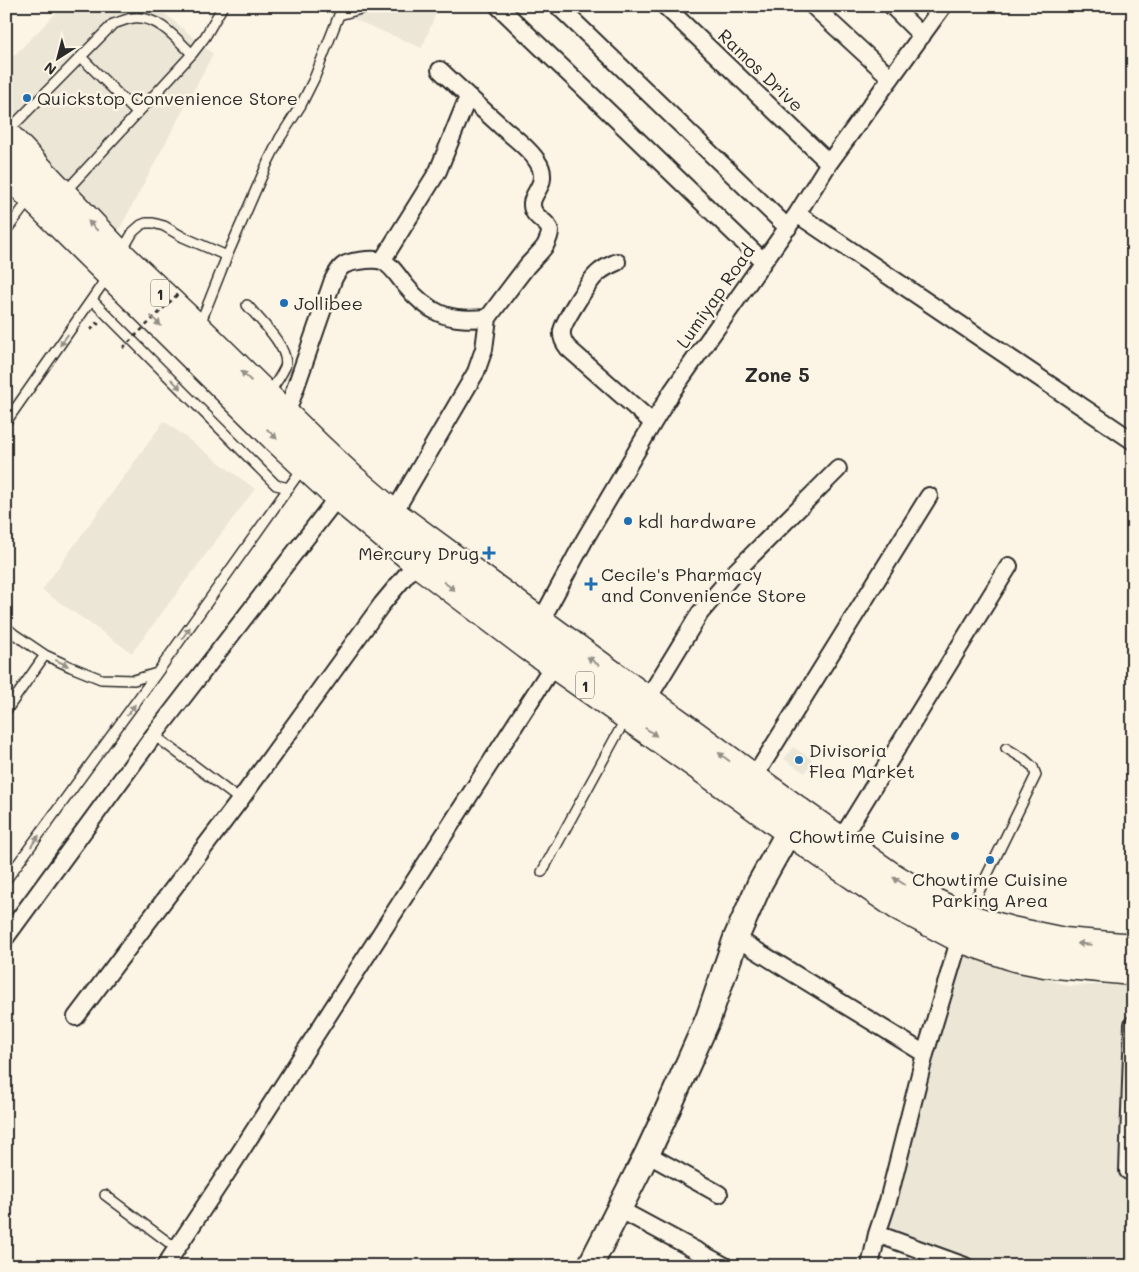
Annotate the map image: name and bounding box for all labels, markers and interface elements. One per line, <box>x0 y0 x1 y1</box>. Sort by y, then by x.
street label: Ramos Drive <box>713 23 809 117</box>
north arrow <box>32 32 82 82</box>
text: N <box>40 58 60 80</box>
place label: Quickstop Convenience Store <box>37 86 298 110</box>
marker: Quickstop Convenience Store <box>21 92 33 104</box>
one-way arrow <box>87 220 99 232</box>
street label: Lumiyap Road <box>670 239 760 353</box>
road number: 1 <box>151 280 169 306</box>
place label: Jollibee <box>294 291 363 315</box>
marker: Jollibee <box>278 297 290 309</box>
one-way arrow <box>150 314 162 326</box>
one-way arrow <box>59 333 69 347</box>
district label: Zone 5 <box>744 362 810 387</box>
one-way arrow <box>240 370 252 382</box>
one-way arrow <box>169 378 181 390</box>
one-way arrow <box>266 428 278 440</box>
place label: kdl hardware <box>638 509 756 533</box>
marker: kdl hardware <box>622 515 634 527</box>
place label: Mercury Drug <box>358 541 479 565</box>
marker: Mercury Drug <box>483 547 495 559</box>
place label: Cecile's Pharmacy and Convenience Store <box>601 562 807 607</box>
marker: Cecile's Pharmacy and Convenience Store <box>585 578 597 590</box>
one-way arrow <box>442 580 455 591</box>
one-way arrow <box>181 626 191 640</box>
one-way arrow <box>586 656 600 666</box>
one-way arrow <box>55 659 69 667</box>
road number: 1 <box>576 672 594 698</box>
one-way arrow <box>126 703 136 717</box>
one-way arrow <box>644 727 658 737</box>
place label: Divisoria Flea Market <box>809 738 915 783</box>
one-way arrow <box>717 752 731 762</box>
marker: Divisoria Flea Market <box>793 754 805 766</box>
place label: Chowtime Cuisine <box>789 824 945 848</box>
marker: Chowtime Cuisine <box>949 830 961 842</box>
one-way arrow <box>30 834 40 848</box>
marker: Chowtime Cuisine Parking Area <box>984 854 996 866</box>
place label: Chowtime Cuisine Parking Area <box>912 867 1068 912</box>
one-way arrow <box>893 877 906 886</box>
one-way arrow <box>1076 940 1092 948</box>

